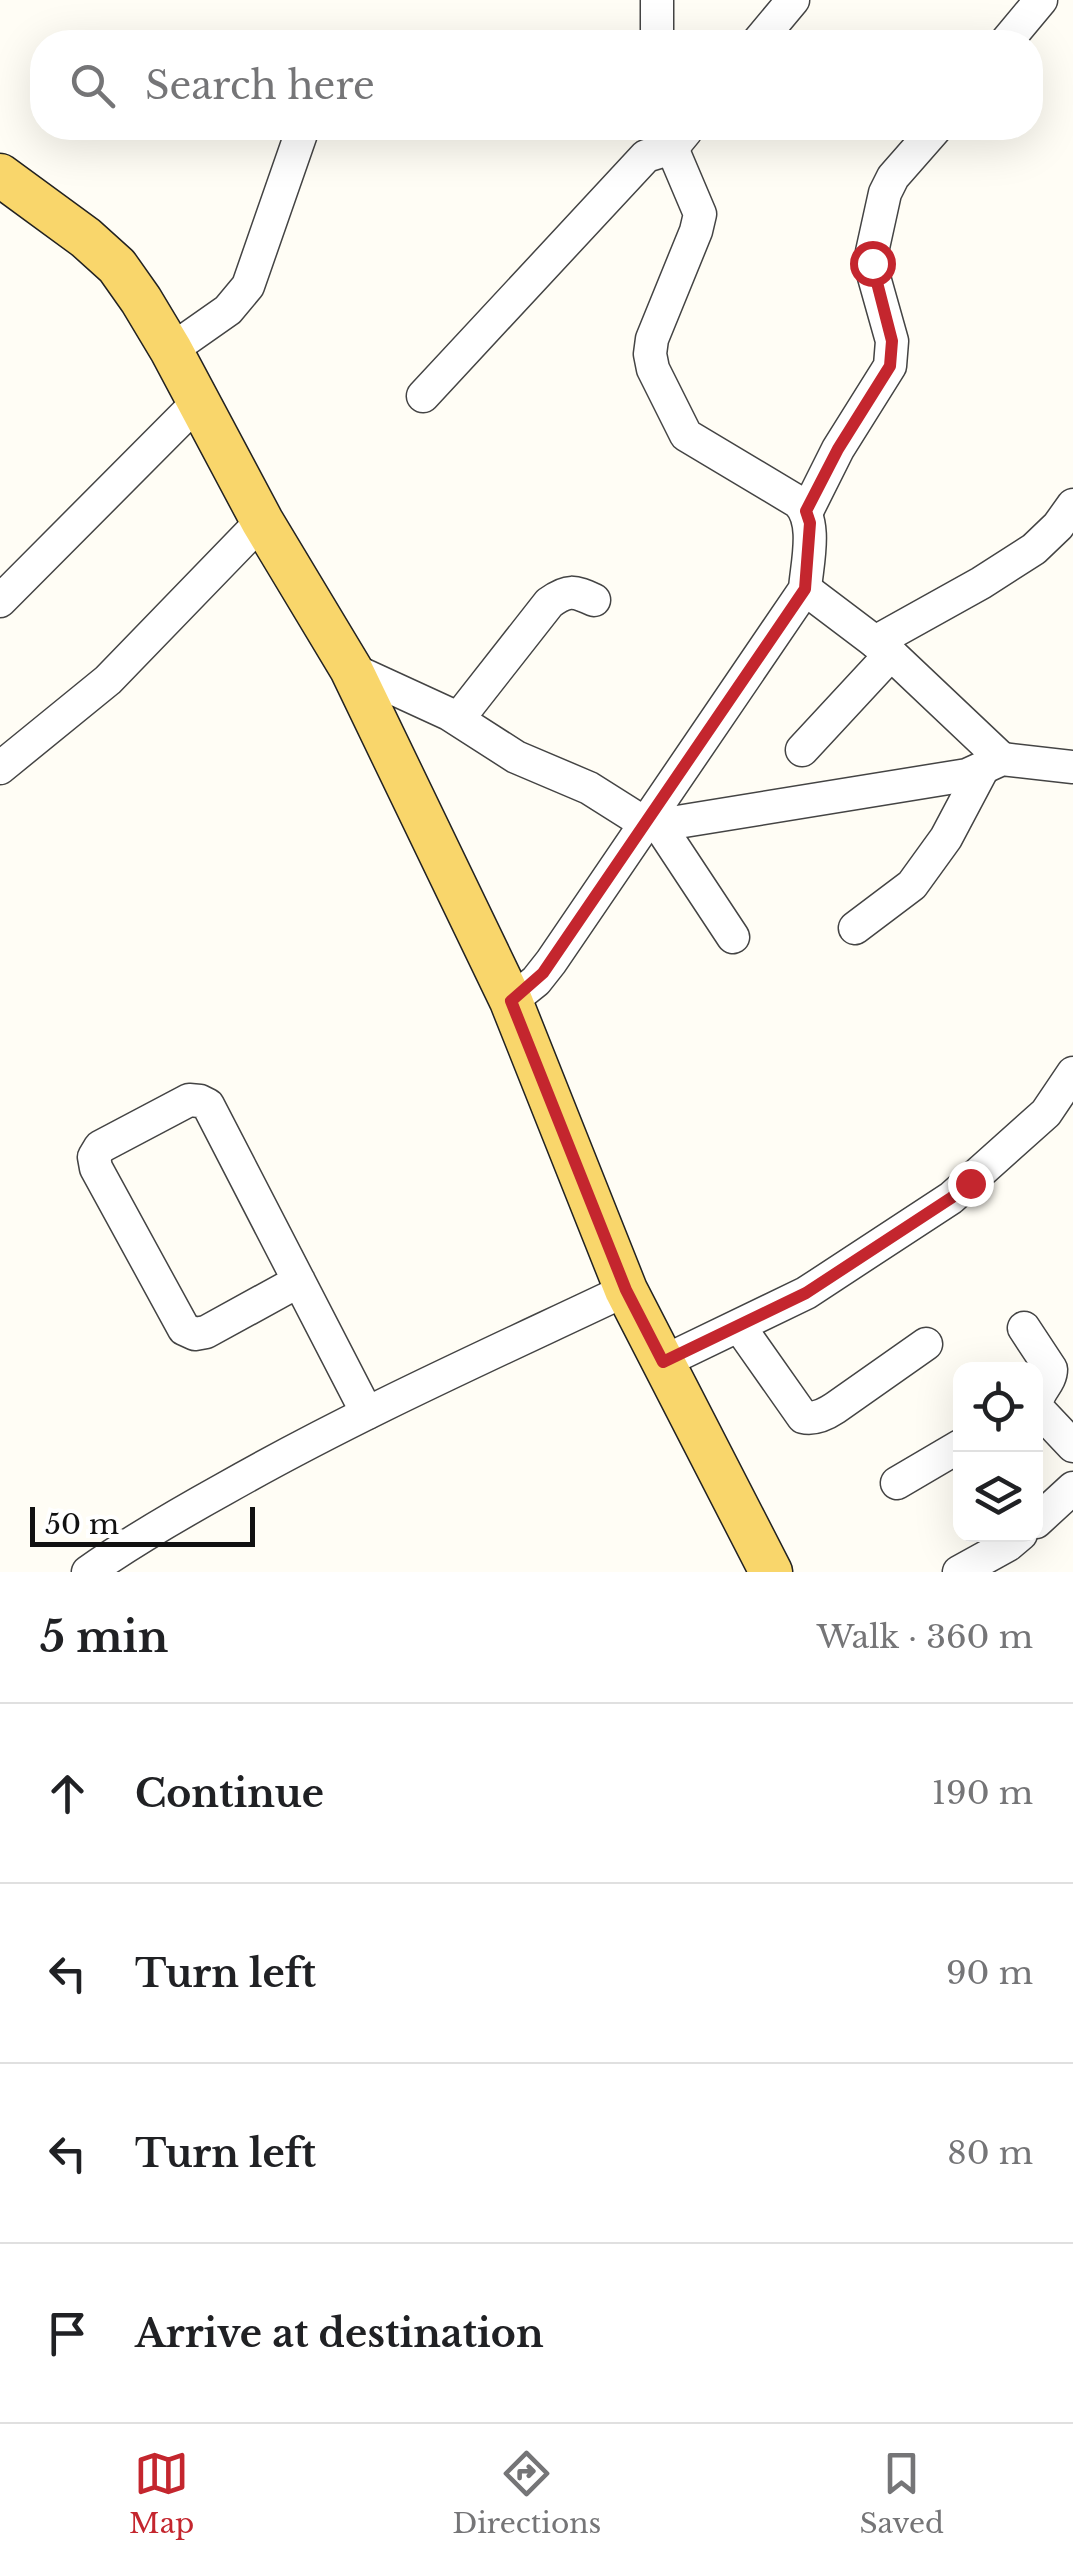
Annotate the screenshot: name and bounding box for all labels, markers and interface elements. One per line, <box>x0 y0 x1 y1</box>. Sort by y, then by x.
search box <box>30 30 1043 140</box>
icon: search <box>65 58 120 113</box>
text: Search here <box>145 62 375 109</box>
route start <box>850 241 896 287</box>
route end <box>948 1161 994 1207</box>
map controls <box>953 1362 1043 1542</box>
button: locate <box>953 1362 1043 1452</box>
button: layers <box>953 1452 1043 1542</box>
scale bar <box>30 1502 255 1546</box>
text: 50 m <box>45 1507 119 1542</box>
text: 5 min <box>40 1611 168 1663</box>
text: Walk · 360 m <box>817 1617 1033 1657</box>
icon: ahead <box>40 1766 95 1821</box>
text: Continue <box>135 1770 324 1817</box>
text: 190 m <box>932 1773 1033 1813</box>
icon: left <box>40 1946 95 2001</box>
text: Turn left <box>135 1950 316 1997</box>
text: 90 m <box>946 1953 1033 1993</box>
icon: left <box>40 2126 95 2181</box>
text: Turn left <box>135 2130 316 2177</box>
text: 80 m <box>947 2133 1033 2173</box>
icon: arrive <box>40 2306 95 2361</box>
text: Arrive at destination <box>135 2310 544 2357</box>
tab: Map <box>129 2446 194 2541</box>
tab: Directions <box>452 2446 601 2541</box>
tab: Saved <box>859 2446 944 2541</box>

